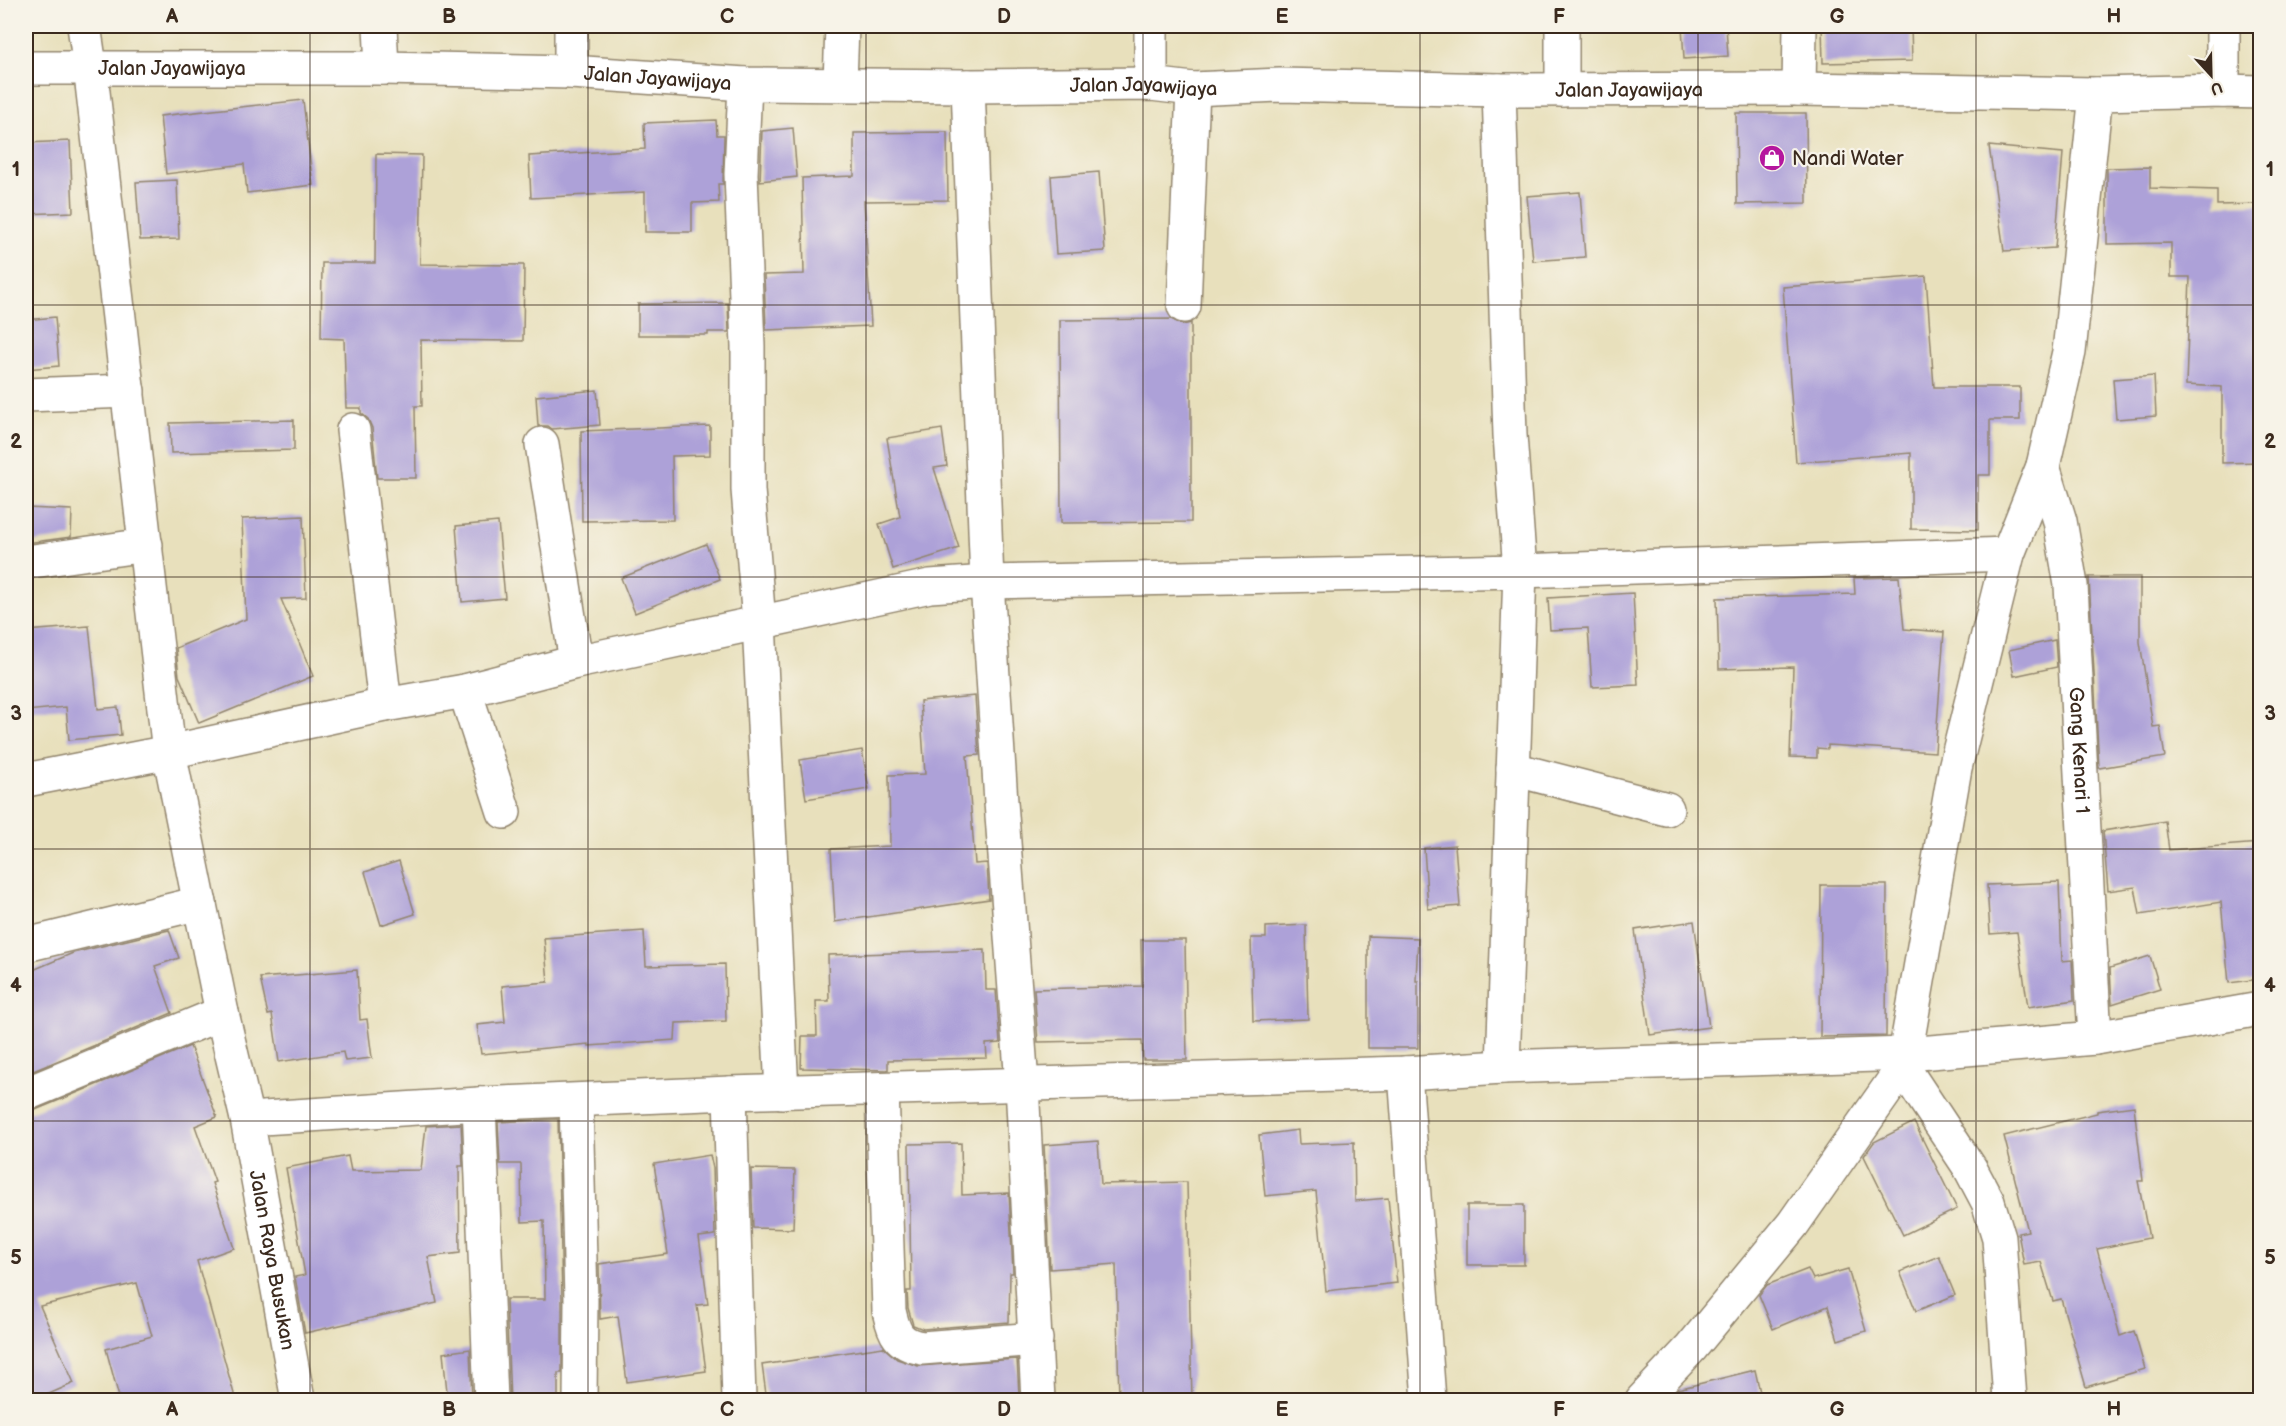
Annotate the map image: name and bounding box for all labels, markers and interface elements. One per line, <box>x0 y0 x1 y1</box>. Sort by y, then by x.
text: A <box>165 5 179 29</box>
text: B <box>442 5 456 29</box>
text: C <box>720 5 734 29</box>
text: D <box>997 5 1011 29</box>
text: E <box>1276 5 1289 29</box>
text: F <box>1553 5 1565 29</box>
text: G <box>1830 5 1845 29</box>
text: H <box>2107 5 2121 29</box>
north arrow <box>2181 45 2241 105</box>
street label: Jalan Jayawijaya <box>98 57 246 81</box>
street label: Jalan Jayawijaya <box>583 62 732 96</box>
street label: Jalan Jayawijaya <box>1069 73 1218 102</box>
text: U <box>2207 77 2225 98</box>
street label: Jalan Jayawijaya <box>1555 78 1703 103</box>
shop icon: Nandi Water <box>1757 143 1787 173</box>
place label: Nandi Water <box>1792 147 1904 171</box>
text: 1 <box>12 158 20 182</box>
text: 1 <box>2266 158 2274 182</box>
text: 2 <box>10 430 22 454</box>
text: 2 <box>2264 430 2276 454</box>
street label: Gang Kenari 1 <box>2063 686 2094 814</box>
text: 3 <box>10 702 22 726</box>
text: 3 <box>2264 702 2276 726</box>
text: 4 <box>10 974 22 998</box>
text: 4 <box>2264 974 2276 998</box>
street label: Jalan Raya Busukan <box>243 1168 300 1352</box>
text: 5 <box>10 1246 22 1270</box>
text: 5 <box>2264 1246 2276 1270</box>
text: A <box>165 1398 179 1422</box>
text: B <box>442 1398 456 1422</box>
text: C <box>720 1398 734 1422</box>
text: D <box>997 1398 1011 1422</box>
text: E <box>1276 1398 1289 1422</box>
text: F <box>1553 1398 1565 1422</box>
text: G <box>1830 1398 1845 1422</box>
text: H <box>2107 1398 2121 1422</box>

